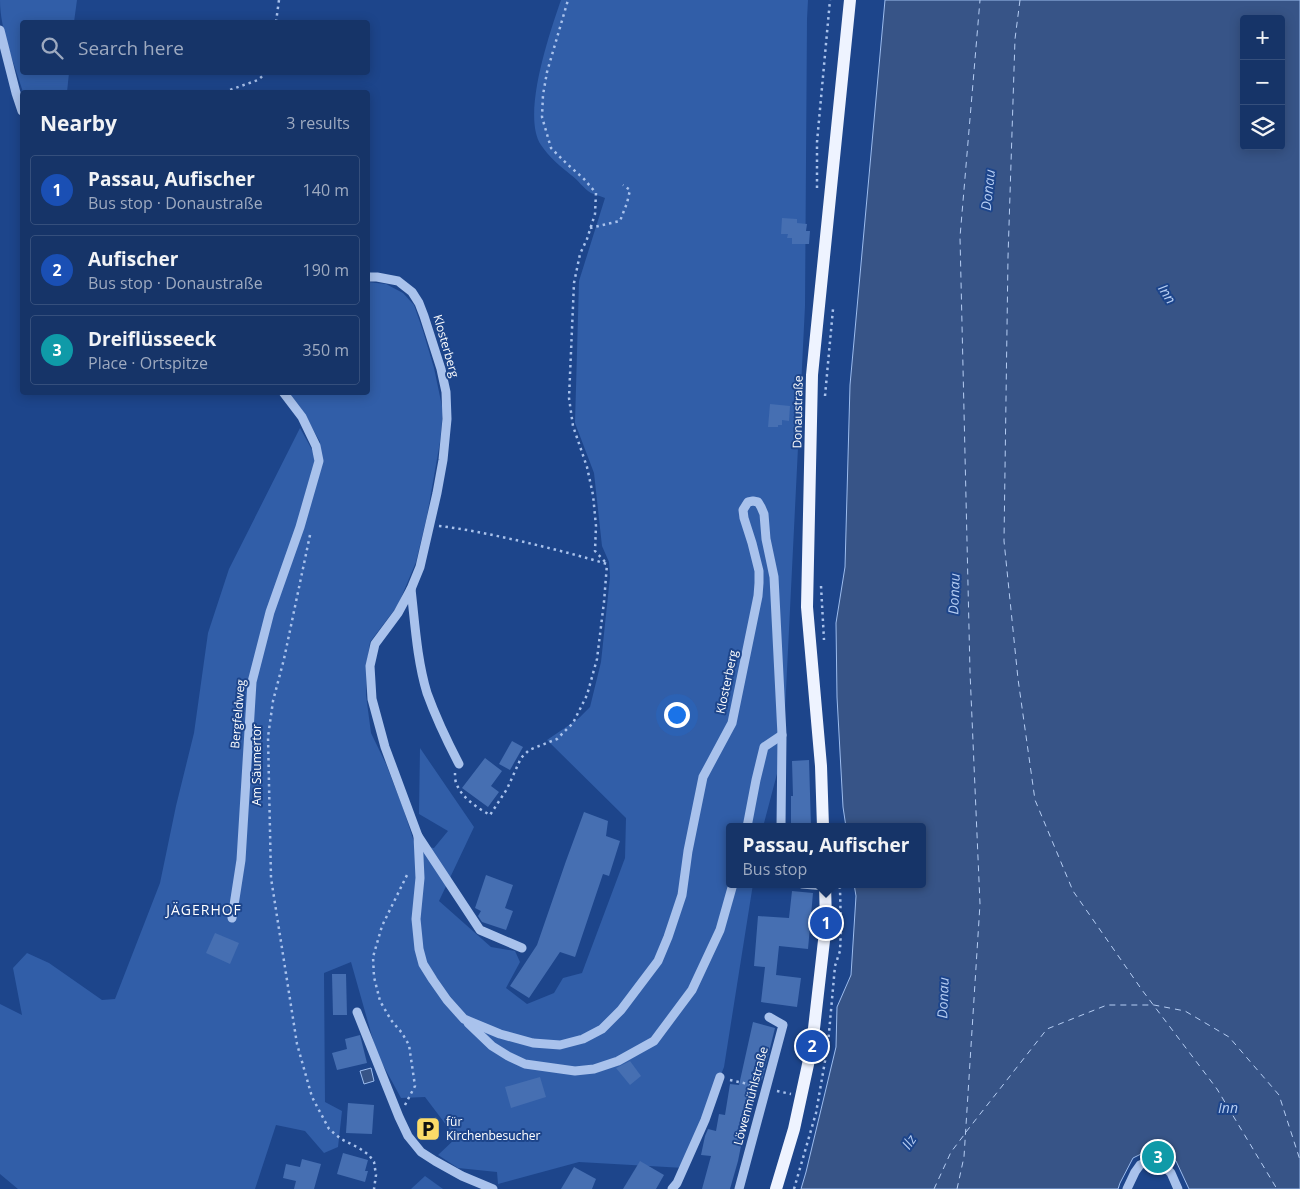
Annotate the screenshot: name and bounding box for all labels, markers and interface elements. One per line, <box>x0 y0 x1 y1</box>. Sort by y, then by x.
map controls <box>1240 15 1285 150</box>
button: + <box>1240 15 1285 60</box>
search box <box>20 20 370 75</box>
icon: search <box>38 34 66 62</box>
text: Search here <box>78 35 184 61</box>
button: − <box>1240 60 1285 105</box>
button: layers <box>1240 105 1285 150</box>
text: Nearby <box>40 109 117 137</box>
text: 3 results <box>286 112 350 134</box>
text: Passau, Aufischer <box>88 166 255 192</box>
water label: Donau <box>976 168 999 211</box>
text: 1 <box>52 179 62 201</box>
text: 140 m <box>303 179 349 201</box>
text: Bus stop · Donaustraße <box>88 192 263 214</box>
text: Aufischer <box>88 246 178 272</box>
text: 2 <box>52 259 62 281</box>
text: 190 m <box>303 259 349 281</box>
text: Bus stop · Donaustraße <box>88 272 263 294</box>
water label: Inn <box>1154 280 1181 307</box>
street label: Klosterberg <box>429 312 464 380</box>
text: Dreiflüsseeck <box>88 326 216 352</box>
text: 3 <box>52 339 62 361</box>
text: 350 m <box>303 339 349 361</box>
text: Place · Ortspitze <box>88 352 208 374</box>
street label: Donaustraße <box>788 375 807 449</box>
water label: Donau <box>943 573 964 615</box>
street label: Klosterberg <box>711 648 742 715</box>
street label: Bergfeldweg <box>226 678 249 749</box>
your location <box>664 702 690 728</box>
street label: Am Säumertor <box>248 724 265 806</box>
popup <box>726 823 926 888</box>
text: Passau, Aufischer <box>743 832 909 858</box>
text: Bus stop <box>743 858 807 880</box>
district label: JÄGERHOF <box>164 900 242 919</box>
pin: 1 <box>810 904 842 942</box>
water label: Donau <box>932 977 953 1019</box>
pin: 2 <box>796 1027 828 1065</box>
street label: Löwenmühlstraße <box>729 1044 772 1147</box>
water label: Inn <box>1218 1098 1238 1117</box>
place label: für Kirchenbesucher <box>446 1113 540 1144</box>
parking icon: für Kirchenbesucher <box>415 1116 441 1142</box>
water label: Ilz <box>897 1130 921 1153</box>
pin: 3 <box>1142 1138 1174 1176</box>

